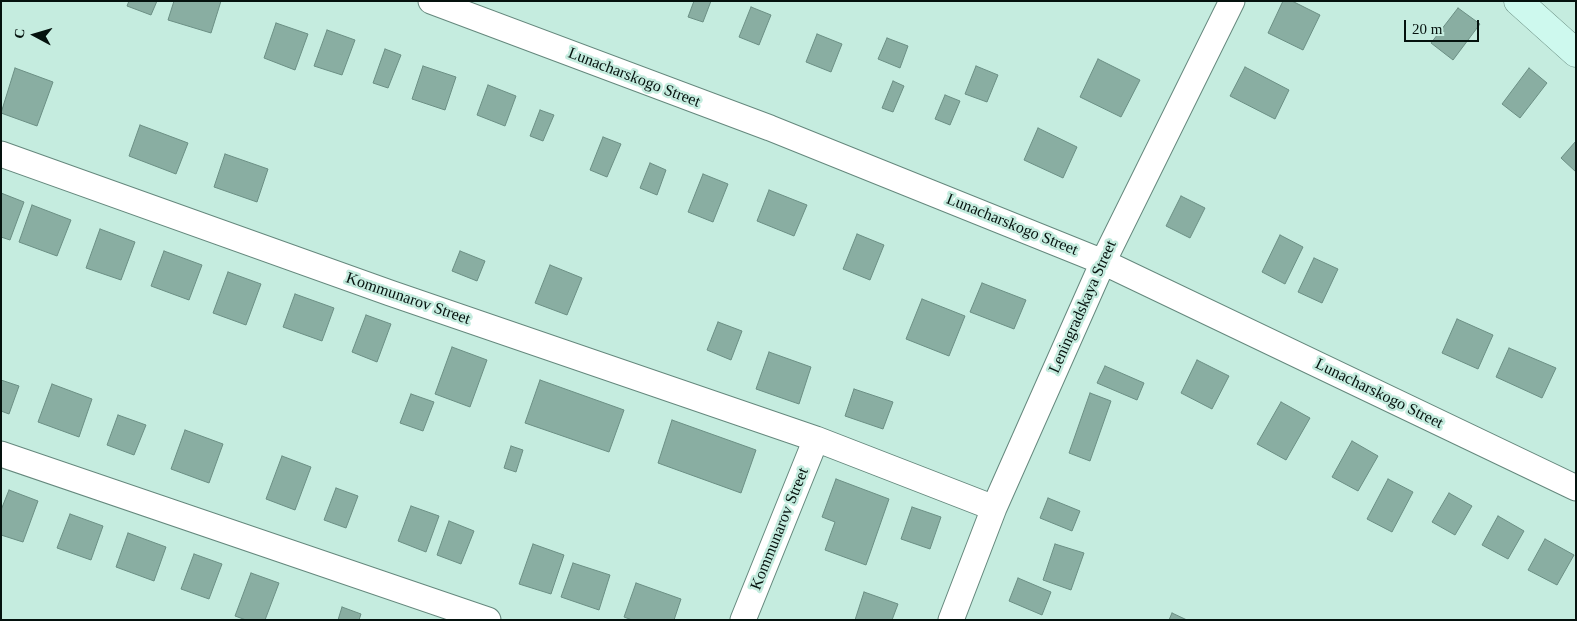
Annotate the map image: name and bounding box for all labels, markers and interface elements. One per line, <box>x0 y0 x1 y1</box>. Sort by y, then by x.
north arrow <box>10 10 60 60</box>
scale bar <box>1407 10 1482 42</box>
text: 20 m <box>1412 21 1442 37</box>
text: С <box>12 28 28 39</box>
street label: Lunacharskogo Street <box>565 44 703 112</box>
street label: Lunacharskogo Street <box>944 190 1080 260</box>
street label: Leningradskaya Street <box>1045 238 1121 376</box>
street label: Kommunarov Street <box>343 269 473 329</box>
street label: Lunacharskogo Street <box>1312 355 1446 433</box>
street label: Kommunarov Street <box>747 465 813 593</box>

